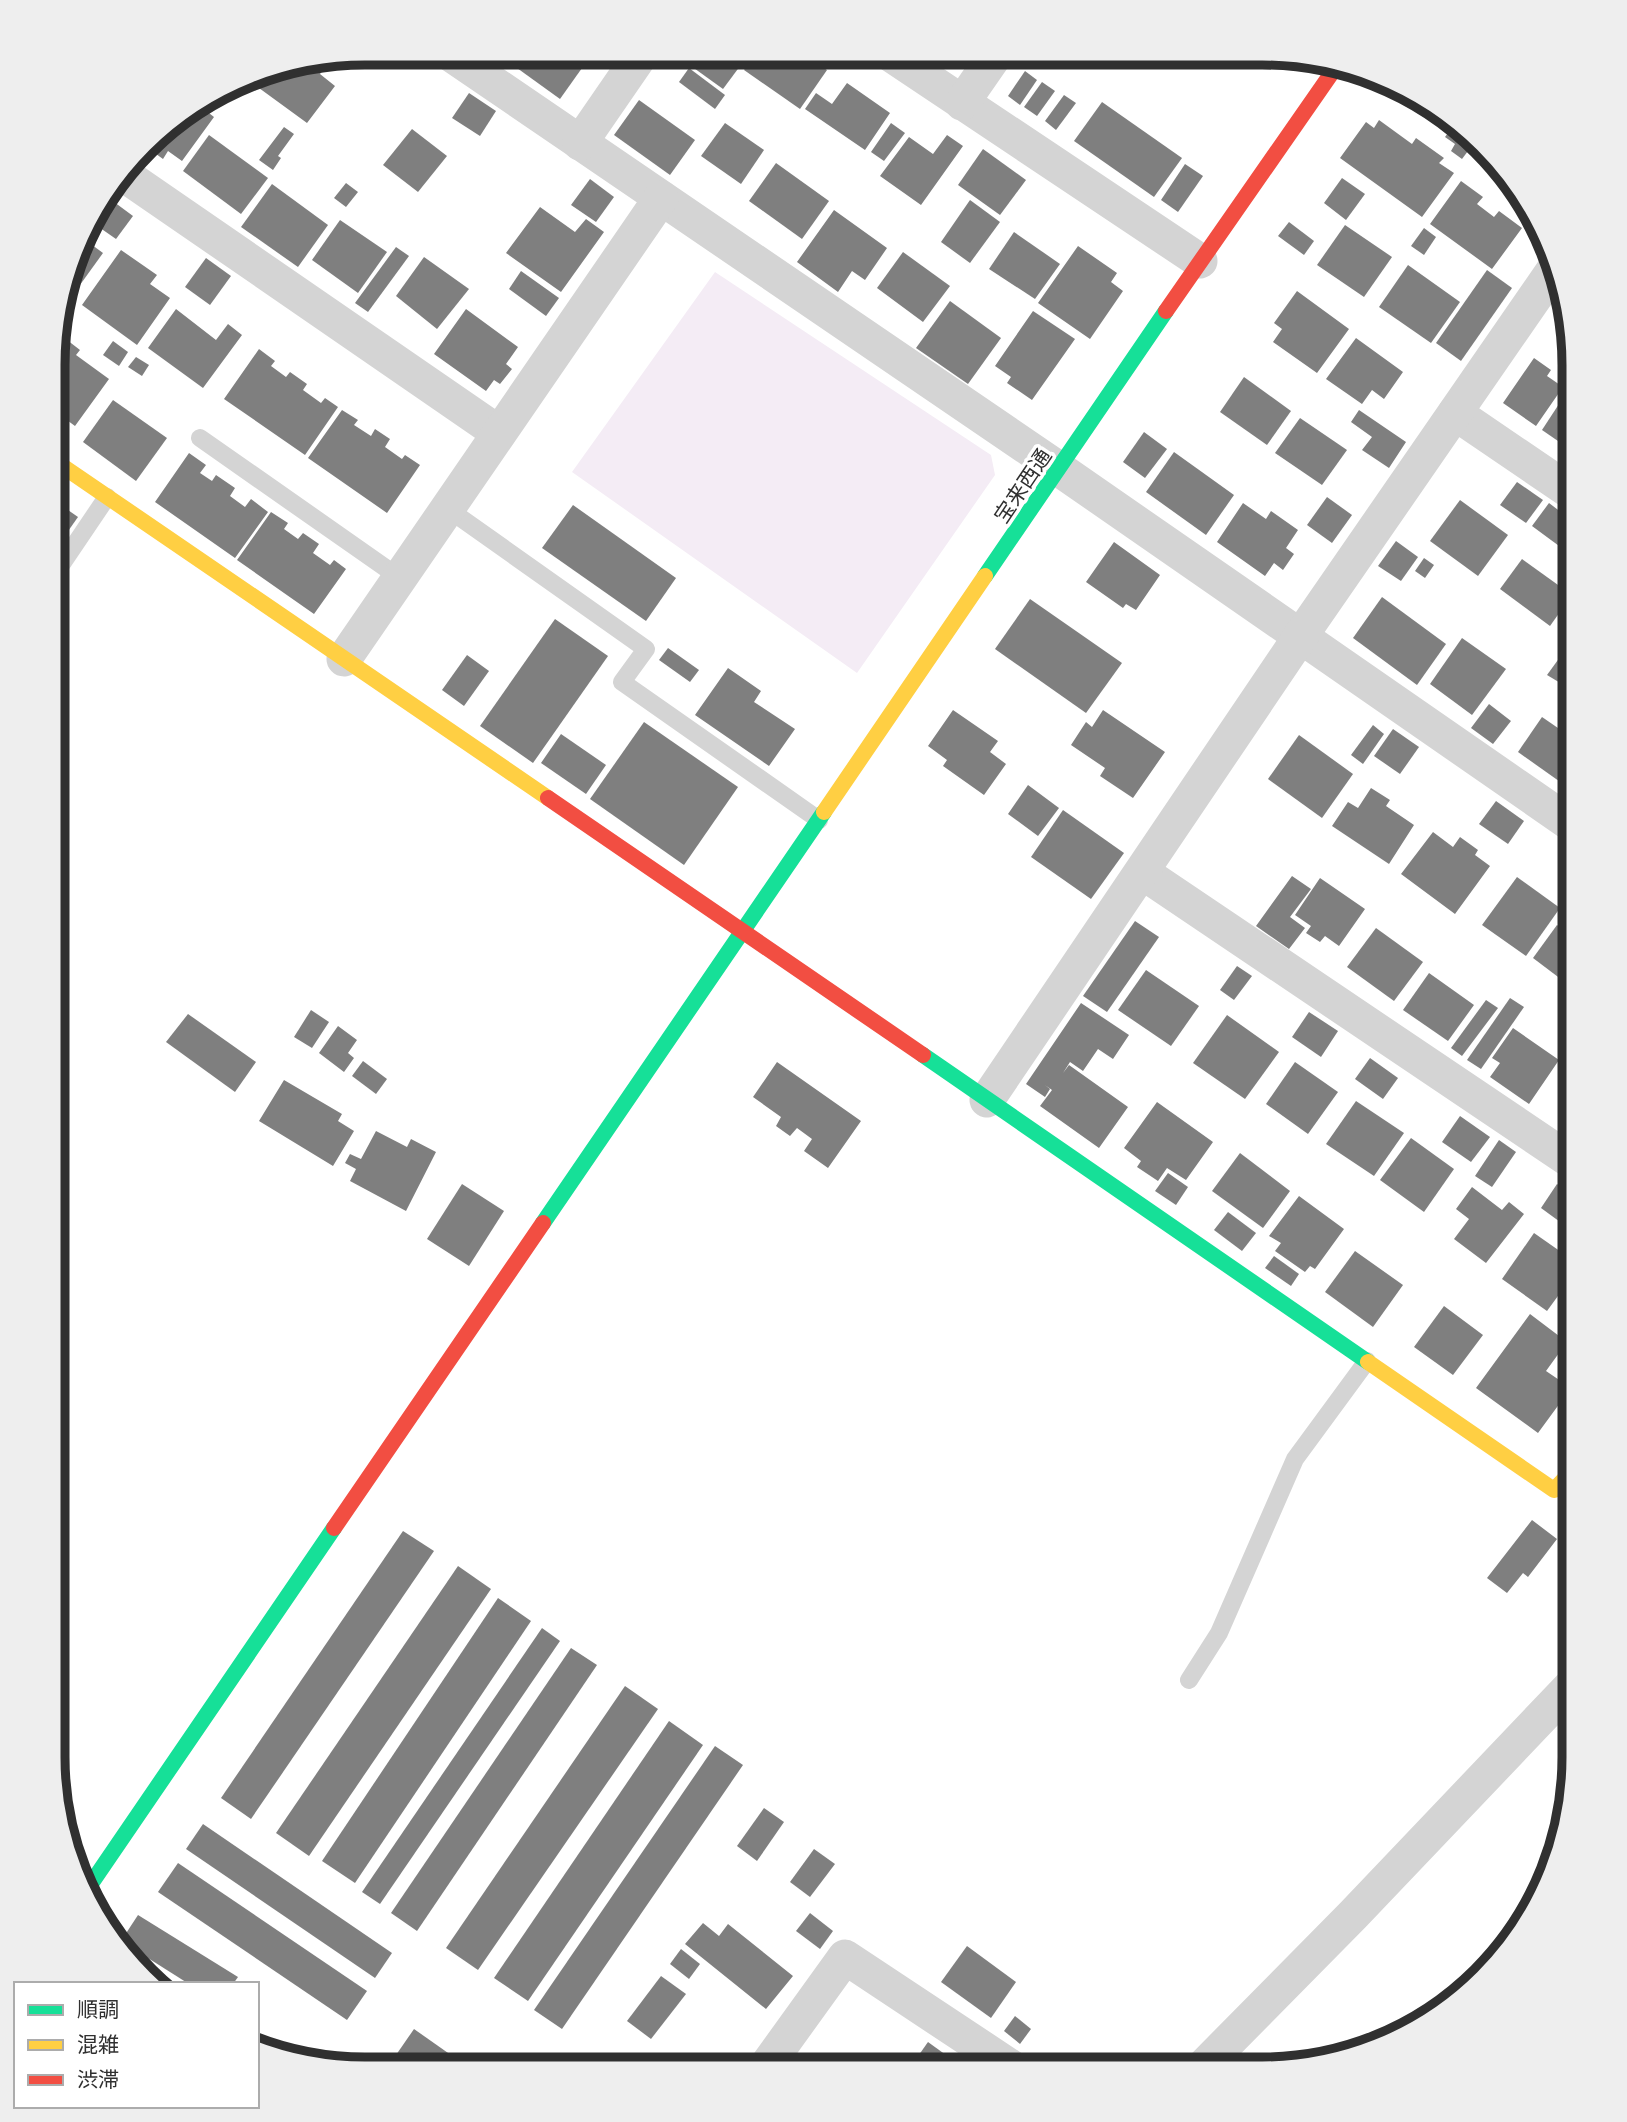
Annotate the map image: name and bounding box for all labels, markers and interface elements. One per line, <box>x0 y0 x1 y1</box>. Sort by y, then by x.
street label: 宝来西通 <box>989 444 1057 528</box>
legend <box>14 1982 259 2108</box>
text: 順調 <box>77 1997 119 2023</box>
text: 混雑 <box>77 2032 119 2058</box>
text: 渋滞 <box>77 2067 119 2093</box>

